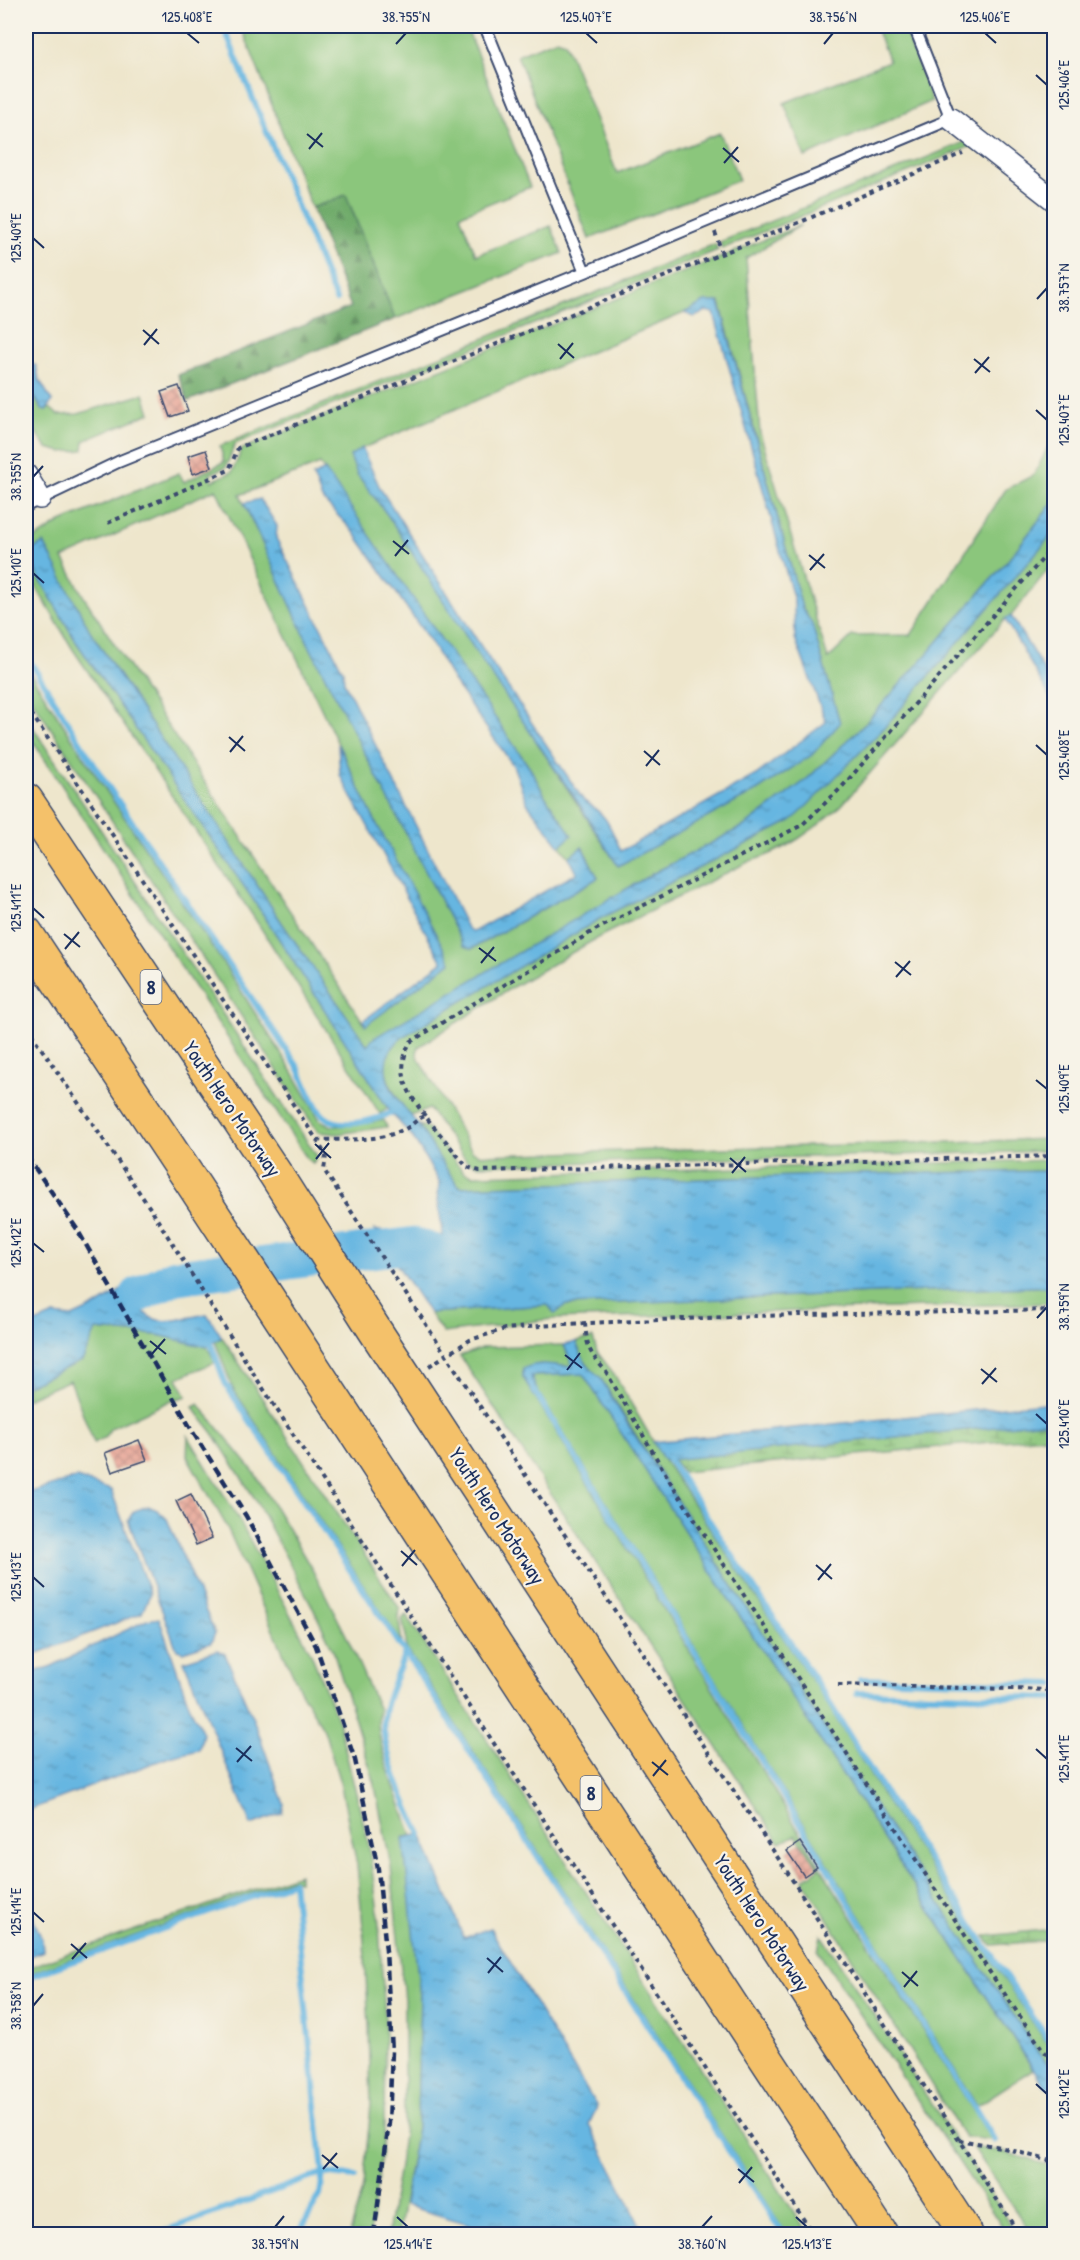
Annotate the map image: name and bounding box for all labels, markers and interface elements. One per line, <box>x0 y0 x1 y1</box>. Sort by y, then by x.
text: 125.408°E <box>162 6 213 27</box>
text: 38.755°N <box>382 6 430 27</box>
text: 125.407°E <box>560 6 612 27</box>
text: 38.756°N <box>809 6 857 27</box>
text: 125.406°E <box>960 6 1011 27</box>
text: 125.406°E <box>1053 59 1074 110</box>
text: 125.409°E <box>5 213 26 263</box>
text: 38.757°N <box>1053 263 1074 313</box>
text: 125.407°E <box>1053 394 1074 446</box>
text: 38.755°N <box>5 453 26 501</box>
text: 125.410°E <box>5 548 26 598</box>
text: 125.408°E <box>1053 729 1074 780</box>
text: 125.411°E <box>5 883 26 932</box>
road number: 8 <box>140 970 162 1004</box>
street label: Youth Hero Motorway <box>176 1035 289 1182</box>
text: 125.409°E <box>1053 1064 1074 1114</box>
text: 125.412°E <box>5 1218 26 1268</box>
text: 38.759°N <box>1053 1283 1074 1331</box>
text: 125.410°E <box>1053 1399 1074 1449</box>
street label: Youth Hero Motorway <box>442 1442 553 1590</box>
text: 125.413°E <box>5 1552 26 1602</box>
text: 125.411°E <box>1053 1734 1074 1783</box>
road number: 8 <box>580 1776 602 1810</box>
street label: Youth Hero Motorway <box>707 1849 818 1997</box>
text: 125.414°E <box>5 1887 26 1936</box>
text: 38.758°N <box>5 1982 26 2030</box>
text: 125.412°E <box>1053 2069 1074 2119</box>
text: 38.759°N <box>251 2233 299 2254</box>
text: 125.414°E <box>384 2233 433 2254</box>
text: 38.760°N <box>678 2233 726 2254</box>
text: 125.413°E <box>782 2233 832 2254</box>

